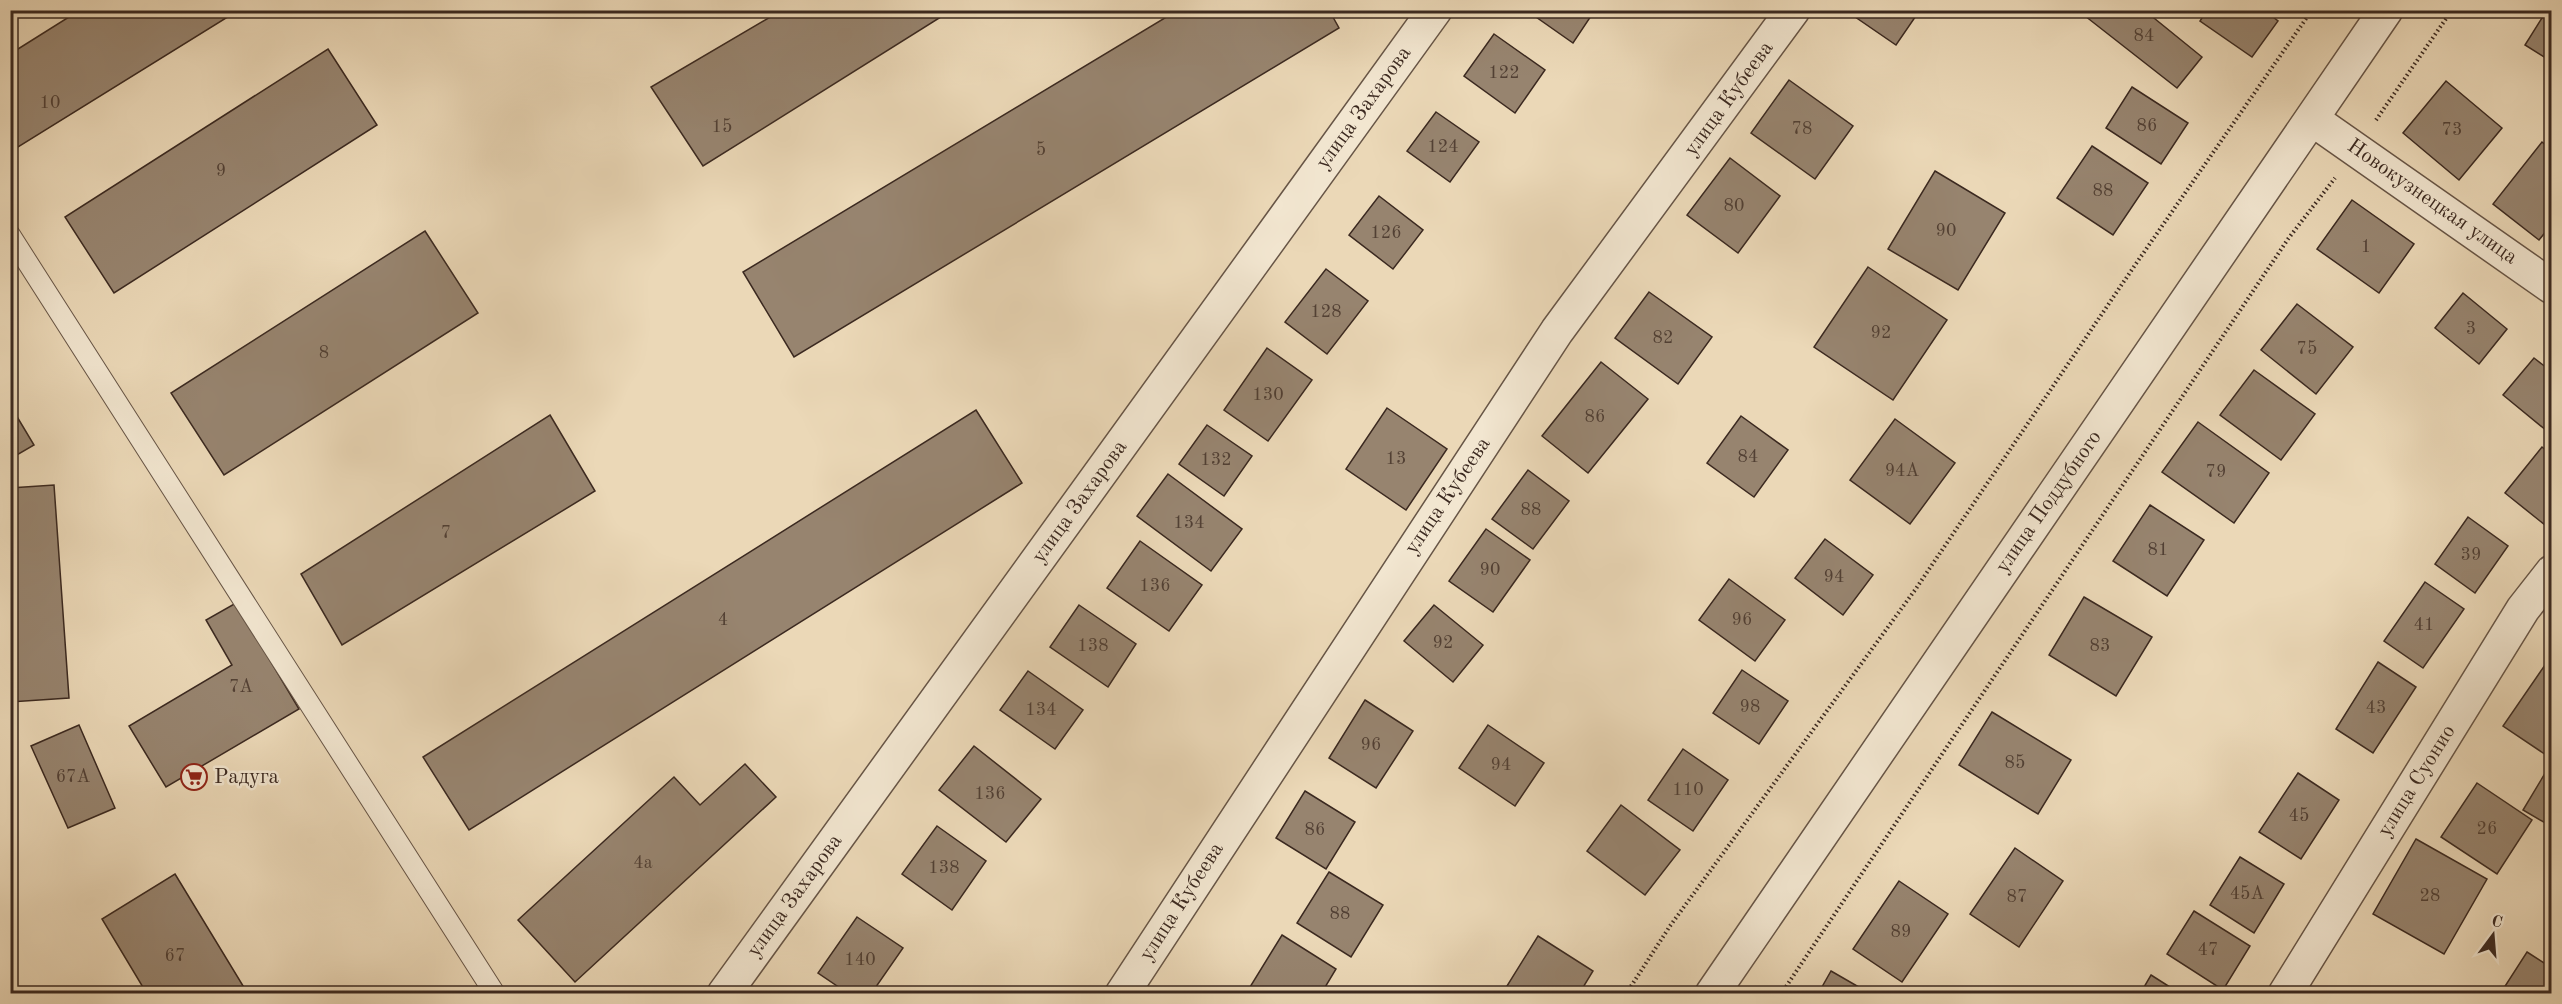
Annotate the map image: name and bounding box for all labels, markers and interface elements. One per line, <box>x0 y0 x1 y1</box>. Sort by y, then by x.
house number: 84 <box>2134 27 2154 45</box>
street label: улица Кубеева <box>1680 38 1778 160</box>
street label: улица Захарова <box>1313 43 1415 173</box>
house number: 122 <box>1488 64 1520 82</box>
house number: 10 <box>40 94 60 112</box>
house number: 86 <box>2137 117 2157 135</box>
house number: 15 <box>712 118 732 136</box>
house number: 78 <box>1792 120 1812 138</box>
house number: 73 <box>2442 121 2462 139</box>
street label: Новокузнецкая улица <box>2343 135 2521 269</box>
house number: 124 <box>1427 138 1459 156</box>
house number: 5 <box>1036 141 1046 159</box>
house number: 9 <box>216 162 226 180</box>
house number: 88 <box>2093 182 2113 200</box>
house number: 80 <box>1724 197 1744 215</box>
house number: 90 <box>1936 222 1956 240</box>
house number: 126 <box>1370 224 1402 242</box>
house number: 1 <box>2361 238 2371 256</box>
house number: 128 <box>1310 303 1342 321</box>
house number: 3 <box>2466 320 2476 338</box>
house number: 92 <box>1871 324 1891 342</box>
house number: 82 <box>1653 329 1673 347</box>
house number: 75 <box>2297 340 2317 358</box>
house number: 8 <box>319 344 329 362</box>
house number: 130 <box>1252 386 1284 404</box>
house number: 86 <box>1585 408 1605 426</box>
street label: улица Поддубного <box>1992 427 2106 577</box>
street label: улица Кубеева <box>1401 434 1495 558</box>
street label: улица Захарова <box>1029 437 1131 567</box>
house number: 84 <box>1738 448 1758 466</box>
house number: 13 <box>1386 450 1406 468</box>
house number: 132 <box>1200 451 1232 469</box>
house number: 94А <box>1885 462 1920 480</box>
house number: 79 <box>2206 463 2226 481</box>
house number: 88 <box>1521 501 1541 519</box>
house number: 134 <box>1173 514 1205 532</box>
house number: 7 <box>441 524 451 542</box>
house number: 81 <box>2148 541 2168 559</box>
house number: 39 <box>2461 546 2481 564</box>
house number: 90 <box>1480 561 1500 579</box>
house number: 94 <box>1824 568 1844 586</box>
house number: 136 <box>1139 577 1171 595</box>
house number: 4 <box>718 611 728 629</box>
house number: 96 <box>1732 611 1752 629</box>
house number: 41 <box>2414 616 2434 634</box>
house number: 92 <box>1433 634 1453 652</box>
house number: 138 <box>1077 637 1109 655</box>
house number: 83 <box>2090 637 2110 655</box>
house number: 7А <box>229 678 253 696</box>
house number: 98 <box>1740 698 1760 716</box>
house number: 43 <box>2366 699 2386 717</box>
house number: 134 <box>1025 701 1057 719</box>
street label: улица Суонио <box>2374 721 2460 841</box>
house number: 96 <box>1361 736 1381 754</box>
house number: 85 <box>2005 754 2025 772</box>
house number: 94 <box>1491 756 1511 774</box>
supermarket icon: Радуга <box>179 762 209 792</box>
place label: Радуга <box>214 767 279 788</box>
house number: 67А <box>56 768 91 786</box>
house number: 110 <box>1672 781 1704 799</box>
house number: 136 <box>974 785 1006 803</box>
house number: 45 <box>2289 807 2309 825</box>
house number: 26 <box>2477 820 2497 838</box>
house number: 86 <box>1305 821 1325 839</box>
street label: улица Захарова <box>744 831 846 961</box>
street label: улица Кубеева <box>1136 839 1228 965</box>
house number: 4а <box>633 854 653 872</box>
house number: 138 <box>928 859 960 877</box>
house number: 45А <box>2230 885 2265 903</box>
house number: 28 <box>2420 887 2440 905</box>
house number: 87 <box>2007 888 2027 906</box>
house number: 88 <box>1330 905 1350 923</box>
north arrow <box>2463 905 2523 965</box>
text: С <box>2489 913 2504 932</box>
house number: 89 <box>1891 923 1911 941</box>
house number: 47 <box>2198 941 2218 959</box>
house number: 67 <box>165 947 185 965</box>
house number: 140 <box>844 951 876 969</box>

